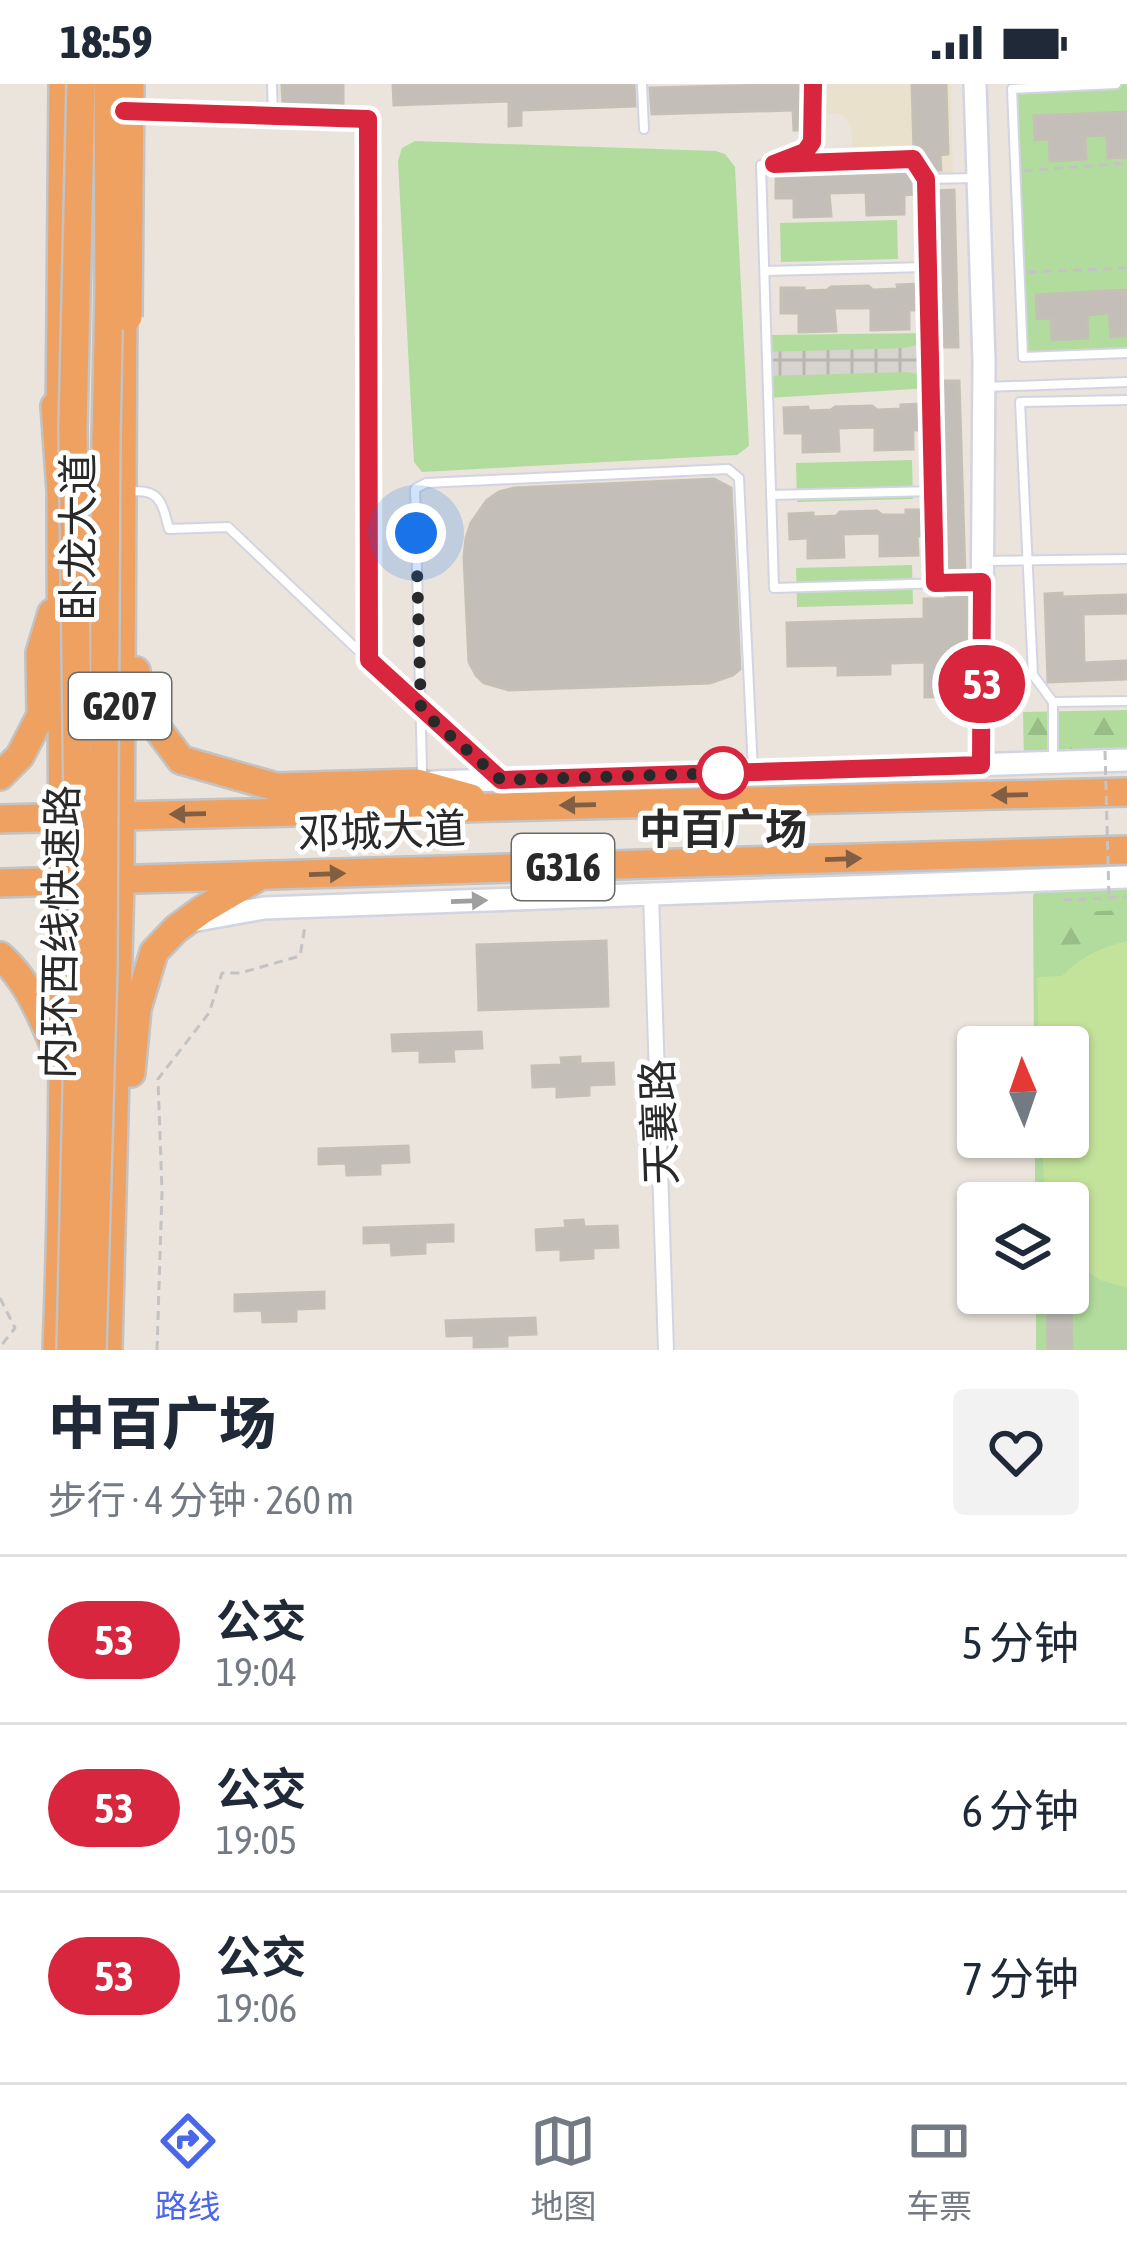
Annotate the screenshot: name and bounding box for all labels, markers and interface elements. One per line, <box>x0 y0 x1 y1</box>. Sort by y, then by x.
text: 18:59 <box>60 16 153 68</box>
street label: 卧龙大道 <box>54 453 102 621</box>
your location <box>386 503 446 563</box>
line badge: 53 <box>928 645 1036 723</box>
text: 53 <box>962 660 1002 708</box>
road number: G207 <box>69 673 171 739</box>
marker: 中百广场 <box>698 748 748 798</box>
street label: 内环西线快速路 <box>33 785 87 1079</box>
one-way arrow <box>990 785 1028 804</box>
one-way arrow <box>558 796 596 815</box>
one-way arrow <box>168 804 206 823</box>
street label: 邓城大道 <box>297 804 467 858</box>
place label: 中百广场 <box>639 805 807 853</box>
road number: G316 <box>512 834 614 900</box>
one-way arrow <box>825 849 863 868</box>
one-way arrow <box>309 865 347 884</box>
one-way arrow <box>451 891 489 910</box>
north arrow <box>957 1026 1089 1158</box>
map controls <box>957 1026 1089 1314</box>
street label: 天襄路 <box>633 1058 685 1186</box>
button: layers <box>957 1182 1089 1314</box>
button: heart <box>953 1389 1079 1515</box>
text: 中百广场 <box>48 1391 276 1456</box>
text: 步行 · 4 分钟 · 260 m <box>48 1478 354 1522</box>
text: 公交 <box>216 1595 306 1647</box>
text: 53 <box>94 1616 134 1664</box>
text: 5 分钟 <box>962 1617 1079 1669</box>
text: 19:04 <box>216 1650 297 1694</box>
text: 公交 <box>216 1763 306 1815</box>
text: 53 <box>94 1784 134 1832</box>
text: 6 分钟 <box>962 1785 1079 1837</box>
text: 19:05 <box>216 1818 297 1862</box>
text: 公交 <box>216 1931 306 1983</box>
text: 53 <box>94 1952 134 2000</box>
text: 7 分钟 <box>962 1953 1079 2005</box>
text: 19:06 <box>216 1986 297 2030</box>
tab: 路线 <box>155 2108 221 2228</box>
tab: 地图 <box>530 2108 596 2228</box>
tab: 车票 <box>906 2108 972 2228</box>

